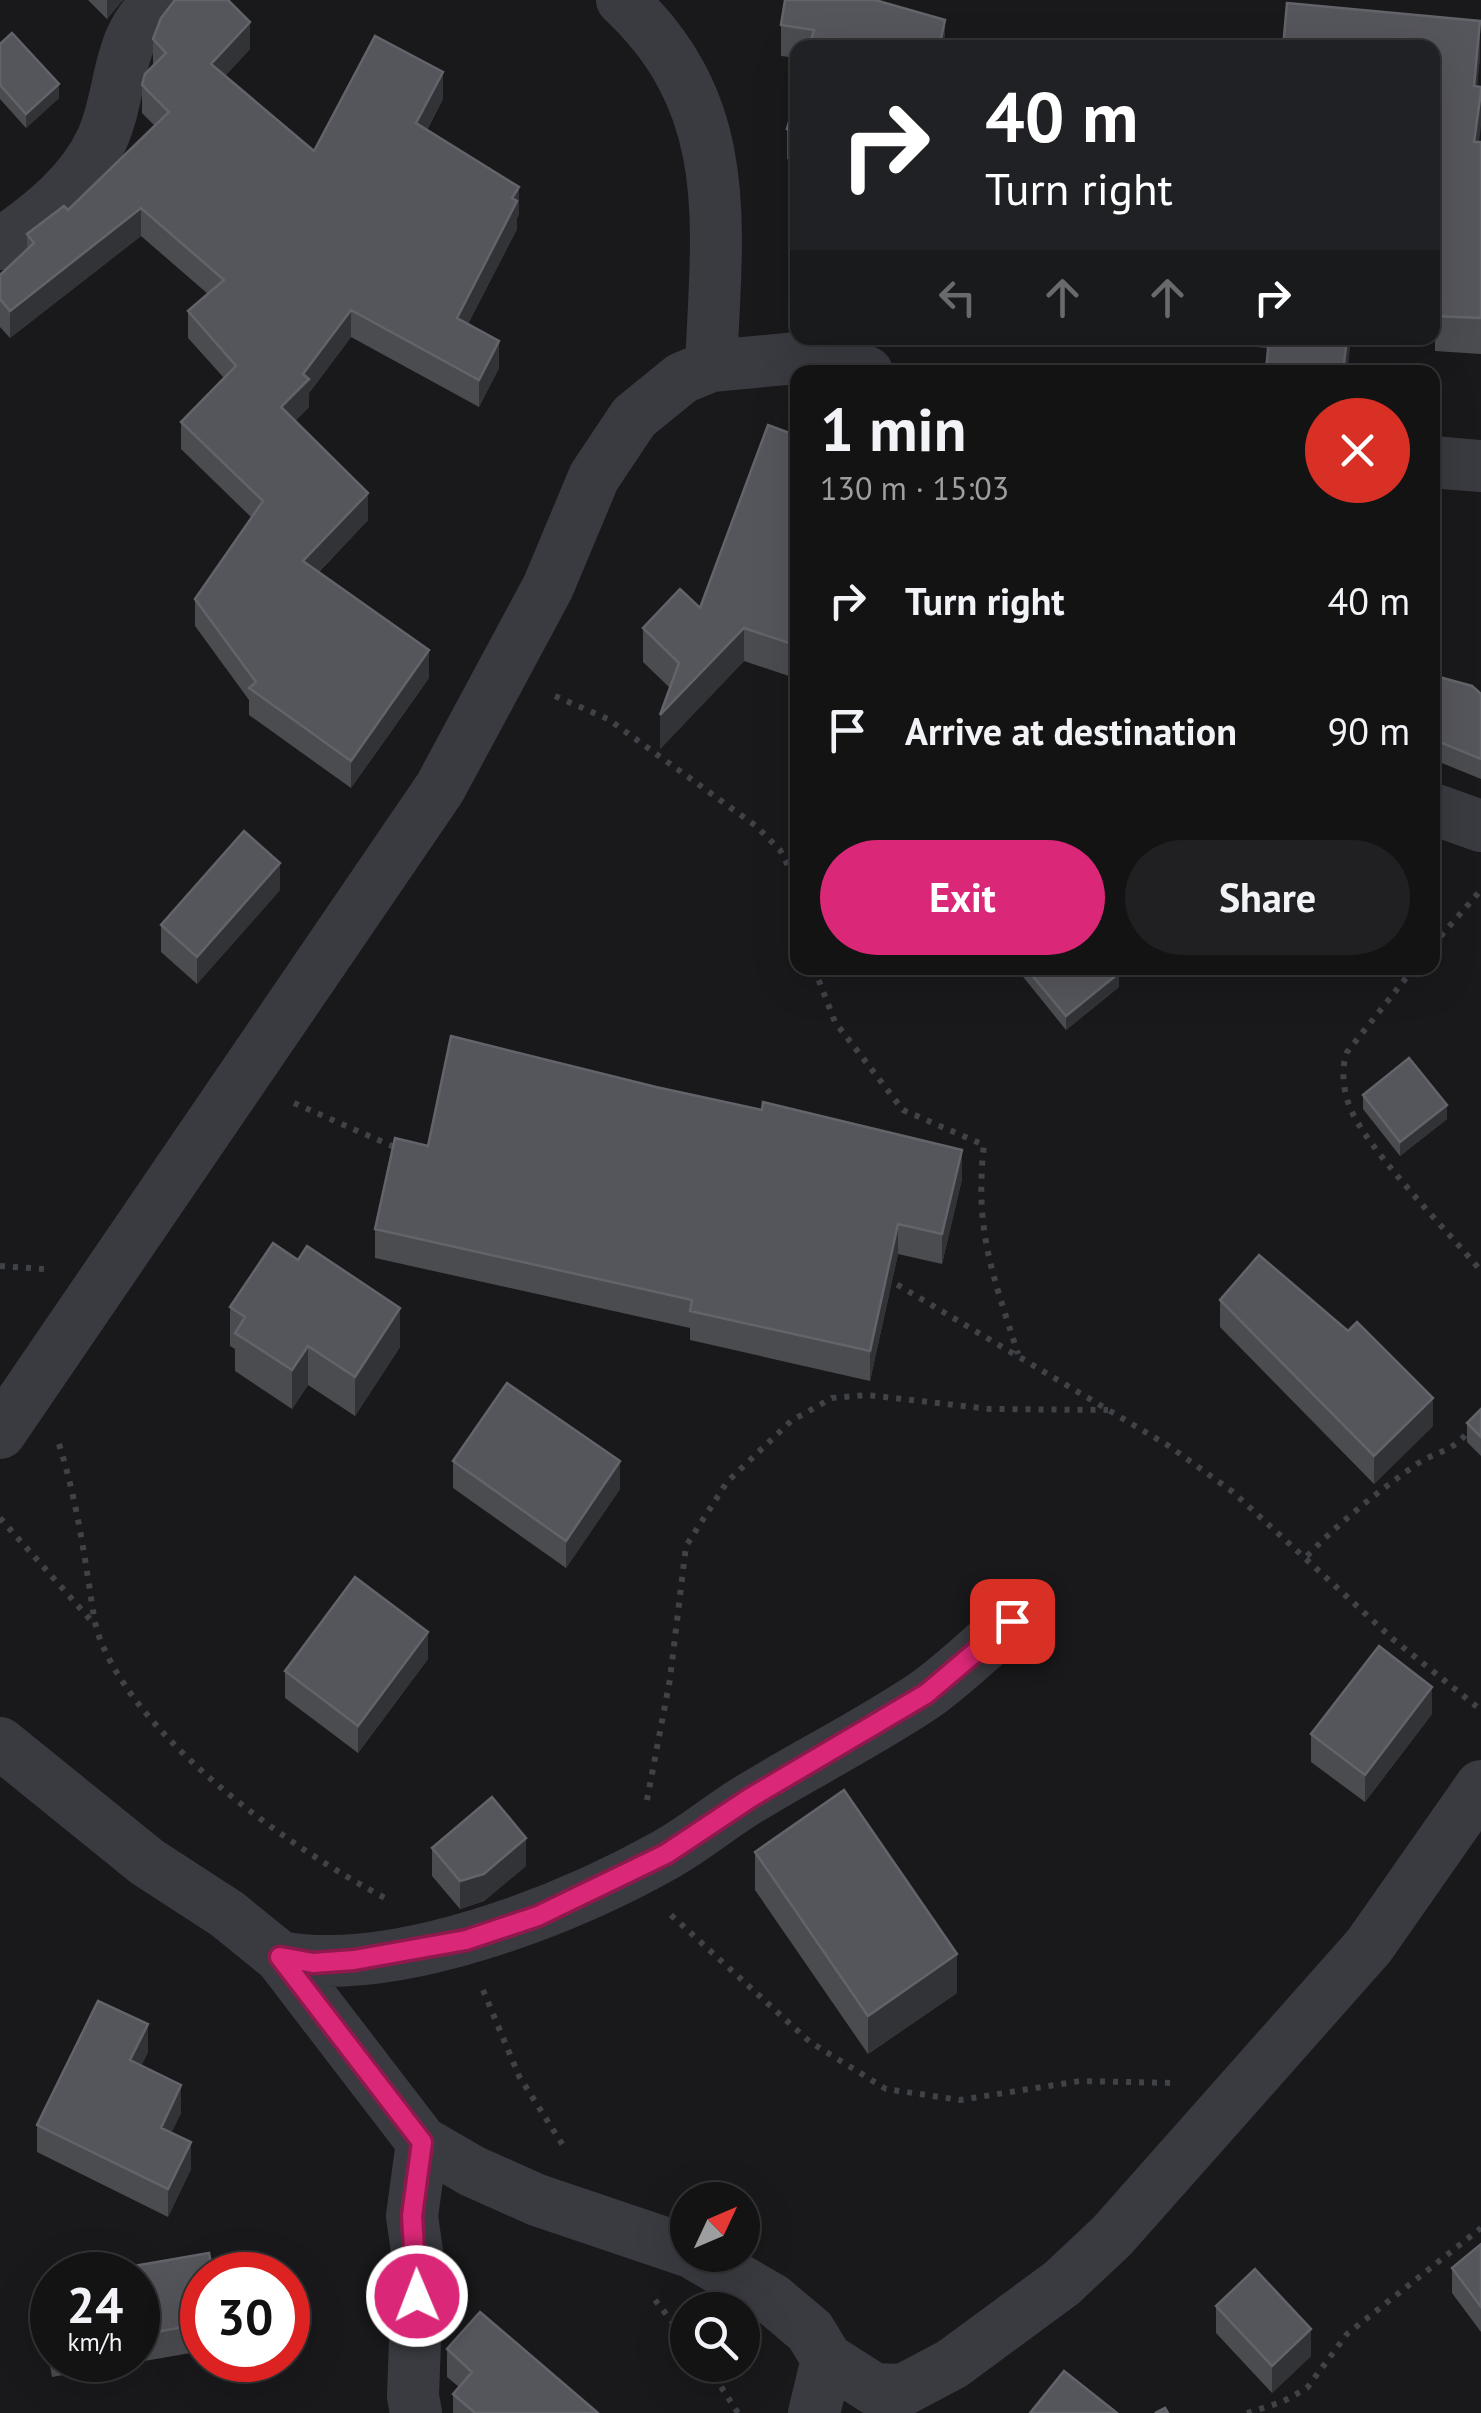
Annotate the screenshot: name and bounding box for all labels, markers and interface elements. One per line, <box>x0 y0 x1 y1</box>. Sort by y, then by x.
text: 40 m <box>985 71 1138 161</box>
icon: right <box>820 80 950 210</box>
text: Turn right <box>985 159 1173 217</box>
icon: left <box>930 270 985 325</box>
icon: ahead <box>1035 270 1090 325</box>
icon: ahead <box>1140 270 1195 325</box>
icon: right <box>1245 270 1300 325</box>
text: 1 min <box>820 390 966 468</box>
button: close <box>1305 398 1410 503</box>
text: 130 m · 15:03 <box>820 467 1009 509</box>
icon: right <box>820 573 875 628</box>
text: Turn right <box>905 576 1065 625</box>
text: 40 m <box>1328 576 1410 625</box>
icon: arrive <box>820 703 875 758</box>
text: Arrive at destination <box>905 706 1237 755</box>
text: 90 m <box>1328 706 1410 755</box>
button: Exit <box>820 840 1105 955</box>
button: Share <box>1125 840 1410 955</box>
pin <box>970 1579 1055 1664</box>
icon: arrive <box>985 1594 1040 1649</box>
north arrow <box>670 2182 760 2272</box>
map controls <box>670 2182 760 2382</box>
position arrow <box>365 2244 469 2348</box>
speed limit sign: 30 <box>180 2252 310 2382</box>
text: 24 <box>67 2272 123 2337</box>
button: search <box>670 2292 760 2382</box>
text: km/h <box>68 2326 122 2358</box>

